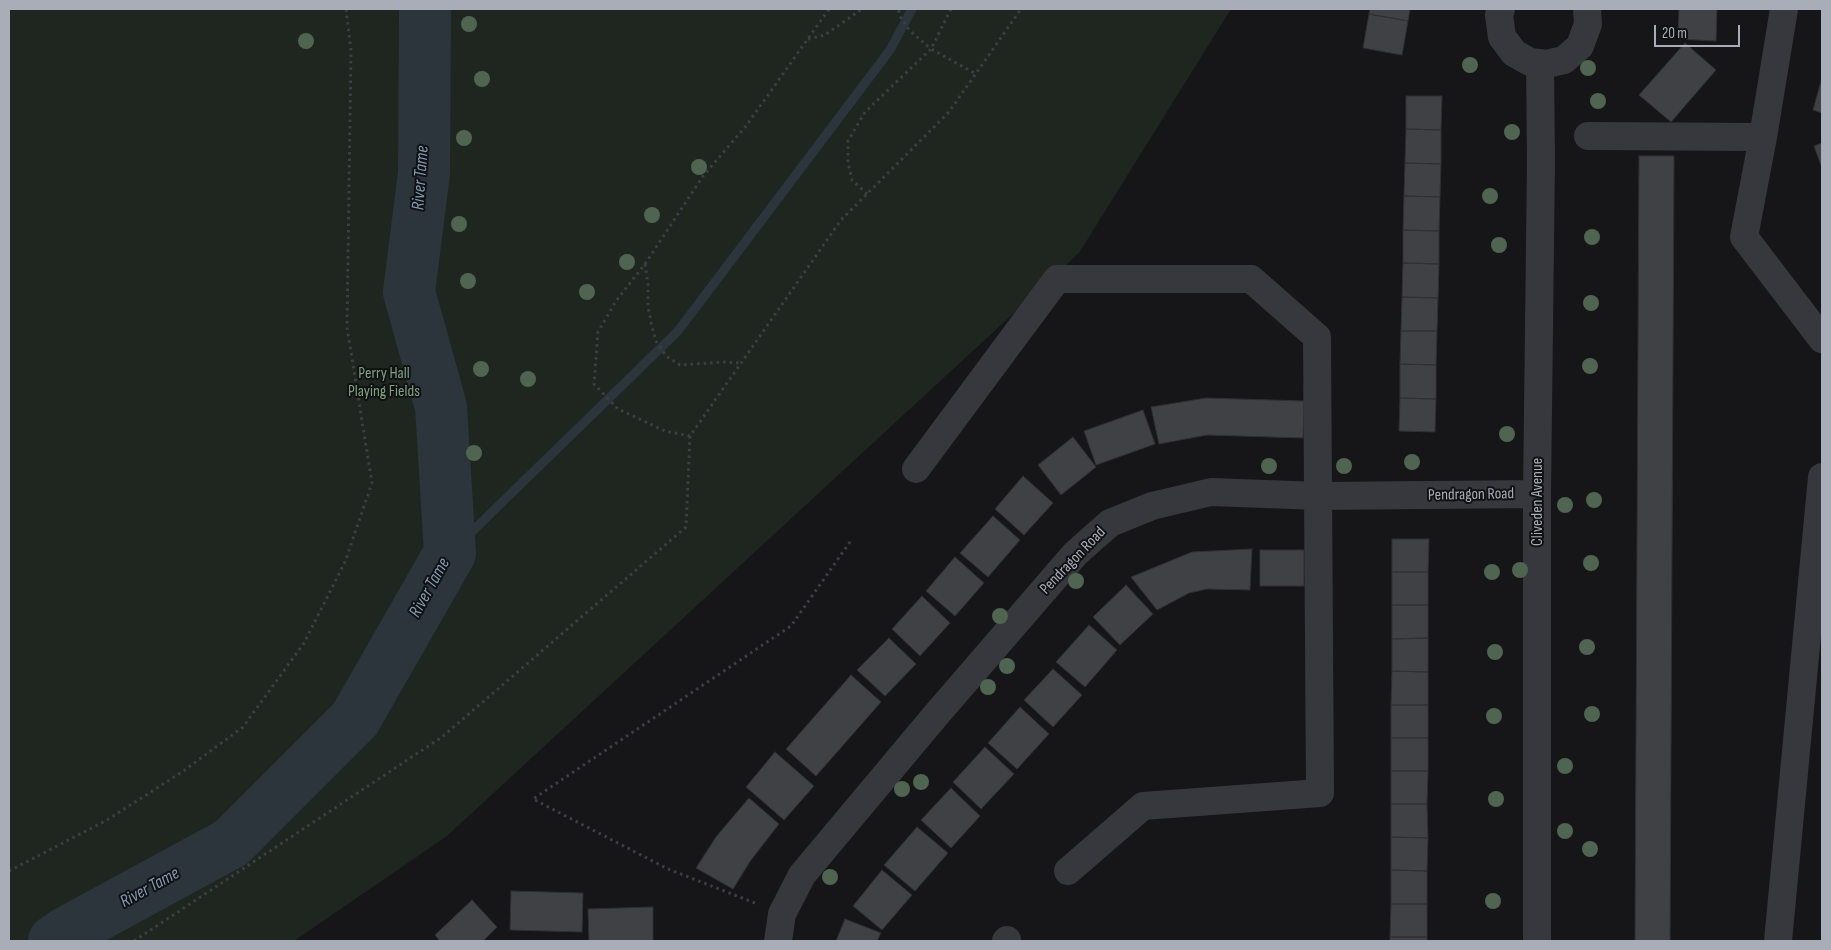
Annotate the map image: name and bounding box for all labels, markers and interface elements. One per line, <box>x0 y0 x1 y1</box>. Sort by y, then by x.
scale bar <box>1656 15 1742 47</box>
text: 20 m <box>1662 24 1687 43</box>
water label: River Tame <box>408 145 434 211</box>
park label: Perry Hall Playing Fields <box>348 364 420 402</box>
street label: Cliveden Avenue <box>1528 458 1548 546</box>
street label: Pendragon Road <box>1428 485 1514 505</box>
street label: Pendragon Road <box>1036 523 1110 599</box>
water label: River Tame <box>405 555 455 621</box>
water label: River Tame <box>117 863 183 913</box>

